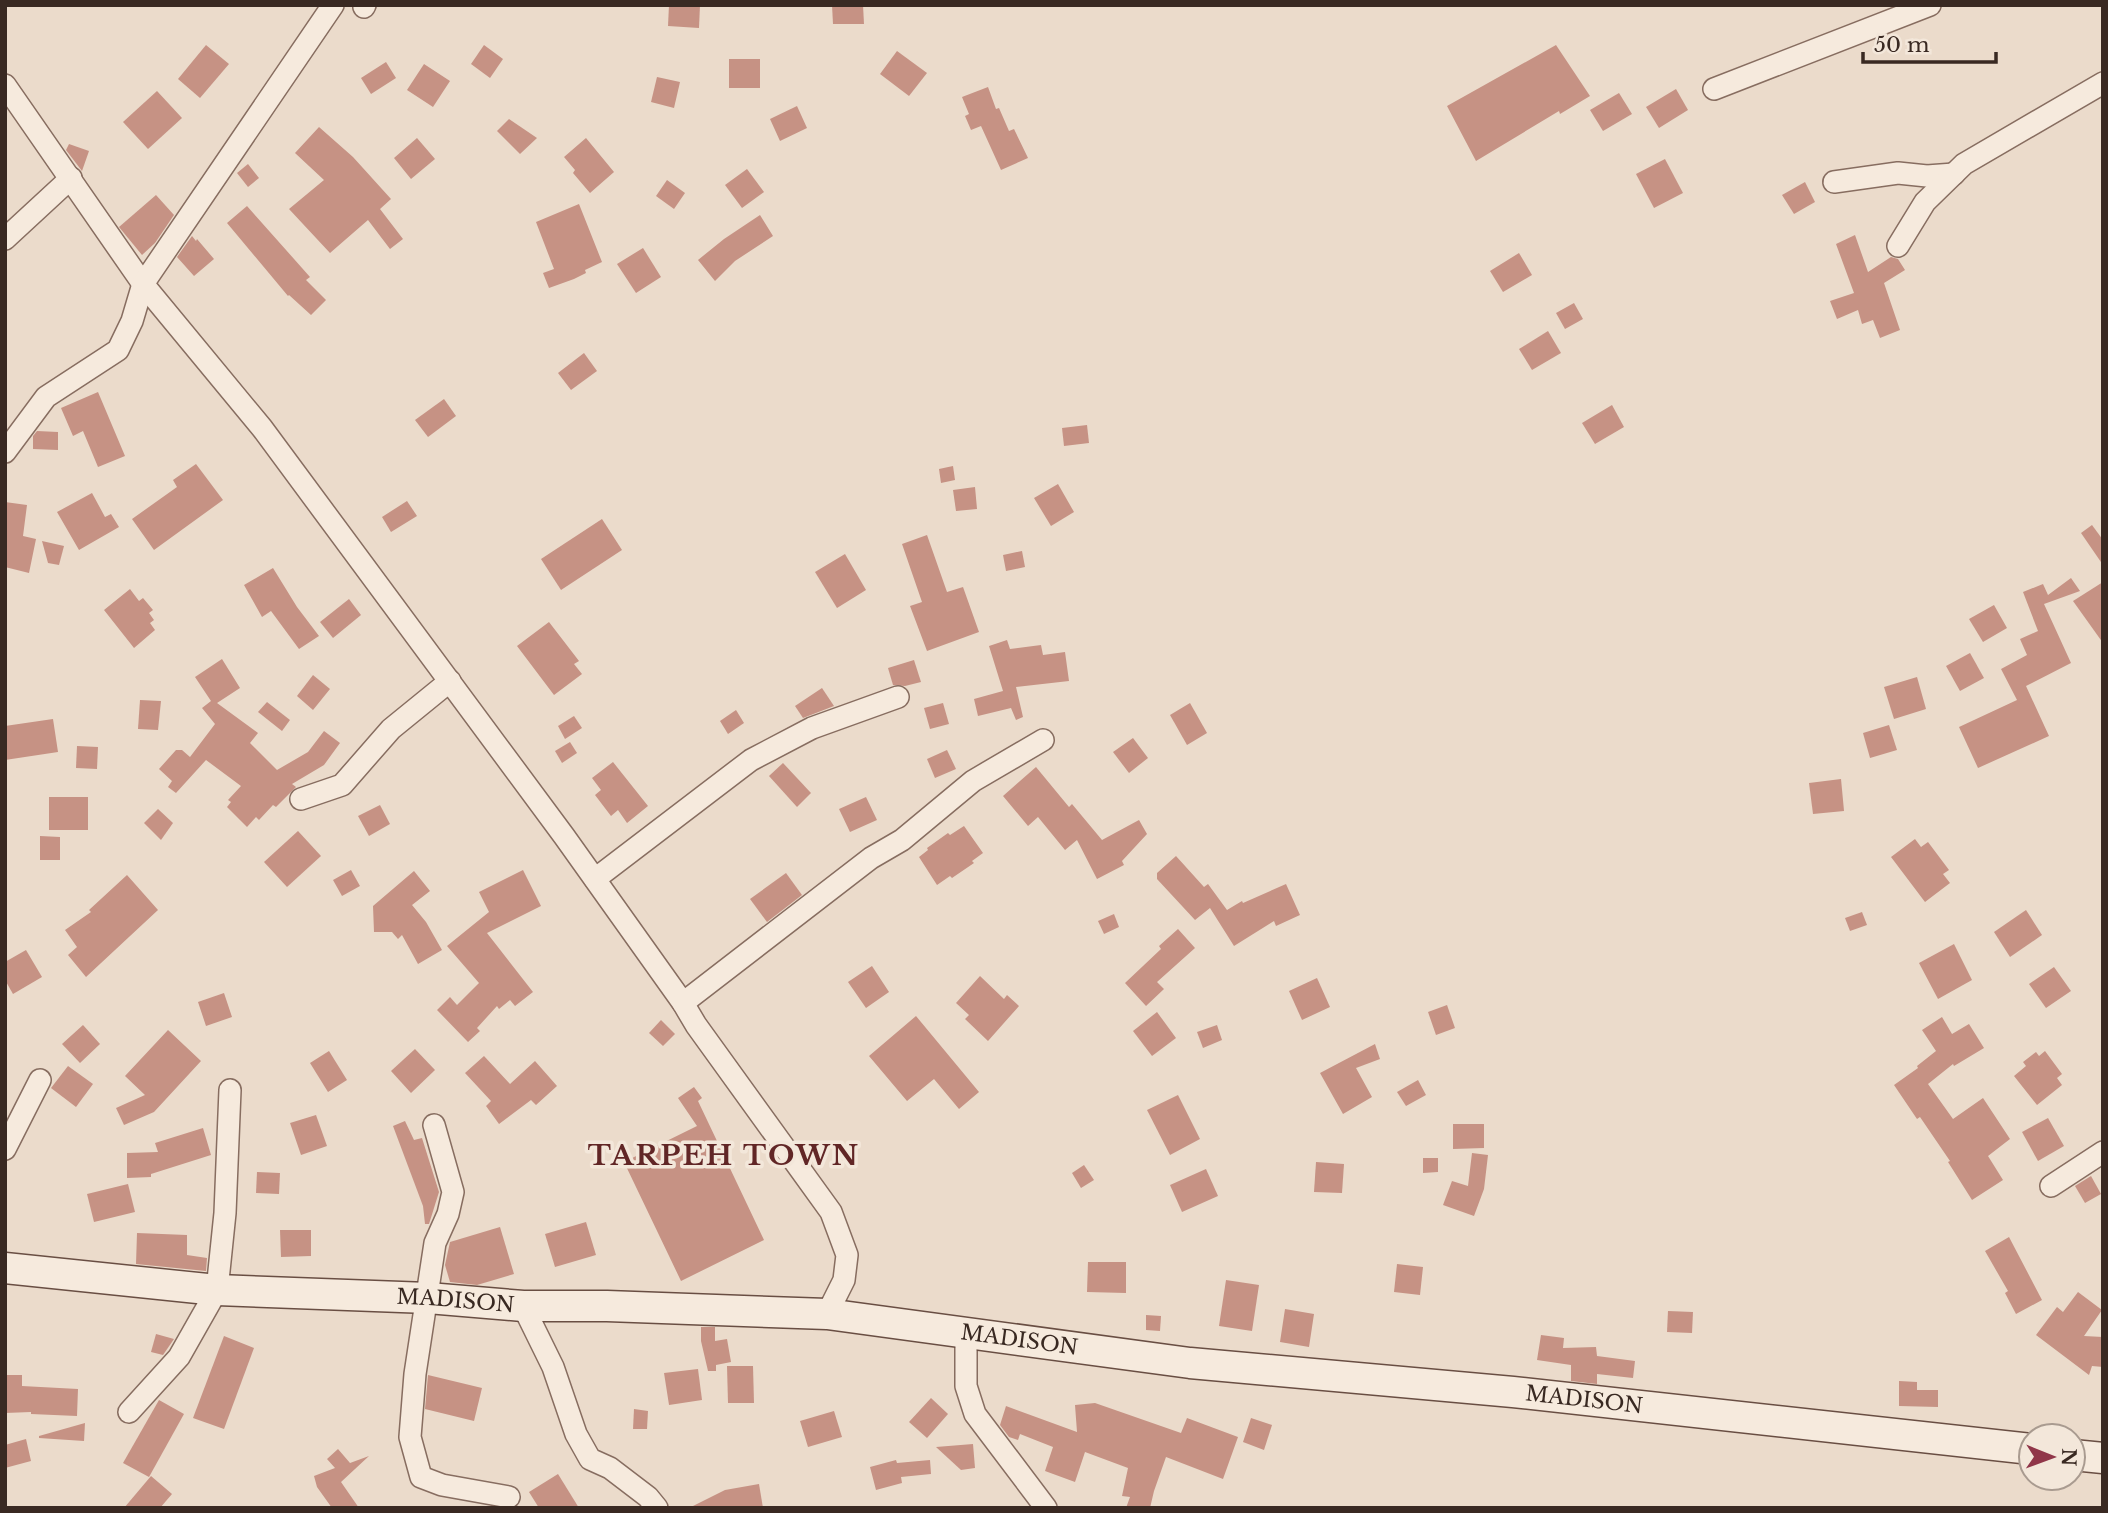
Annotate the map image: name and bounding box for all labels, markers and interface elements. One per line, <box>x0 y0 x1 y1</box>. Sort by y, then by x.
scale bar <box>1863 21 1996 65</box>
text: 50 m <box>1874 32 1930 58</box>
district label: TARPEH TOWN <box>588 1138 860 1173</box>
street label: MADISON <box>396 1284 516 1318</box>
street label: MADISON <box>959 1319 1080 1361</box>
street label: MADISON <box>1524 1380 1644 1419</box>
north arrow <box>2017 1422 2087 1492</box>
text: N <box>2057 1448 2080 1467</box>

